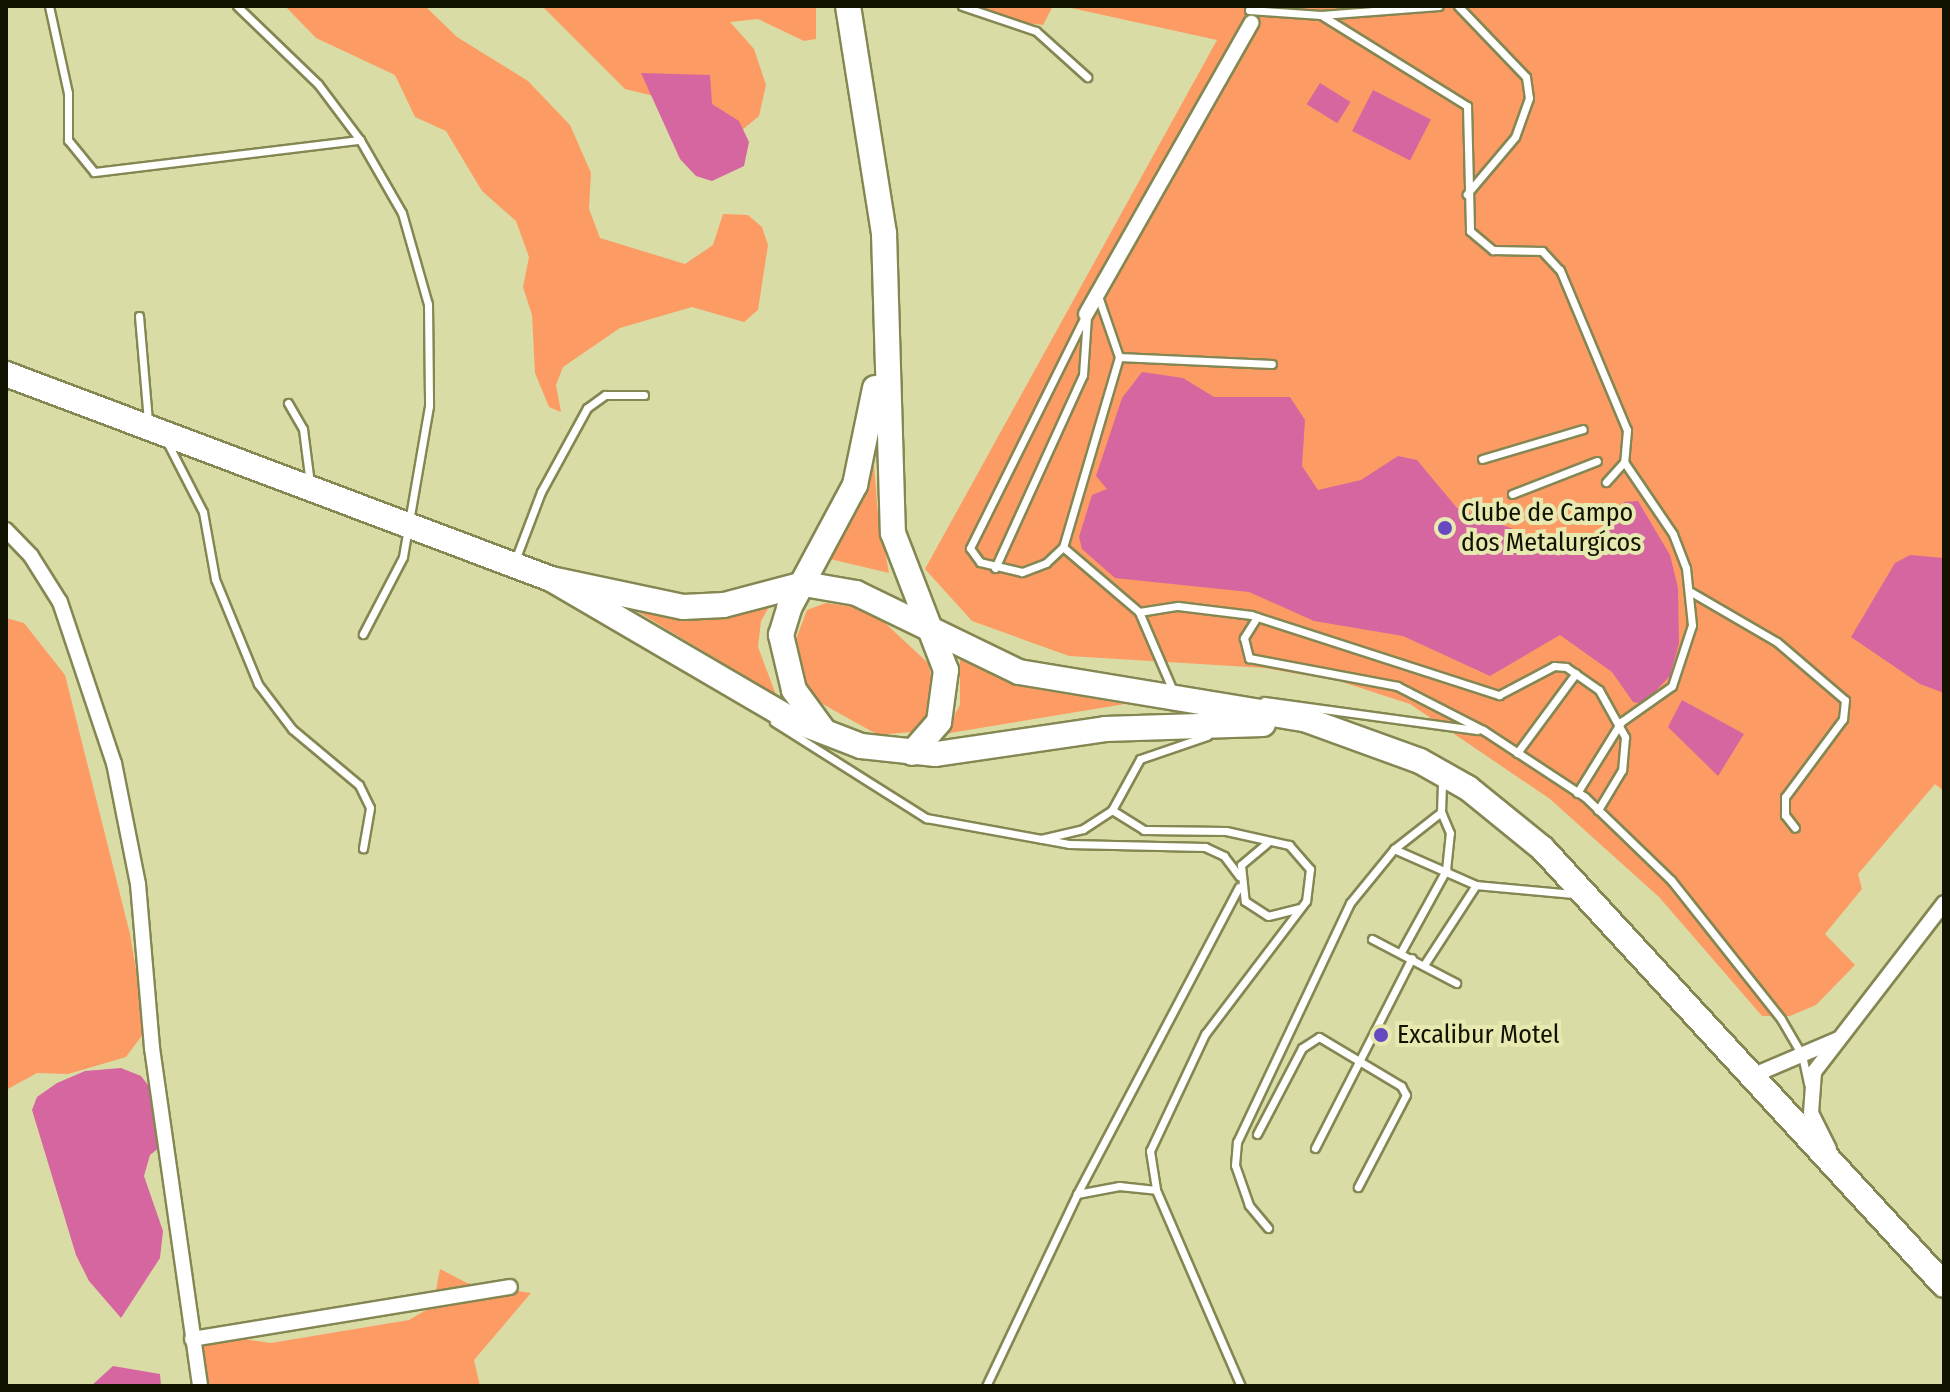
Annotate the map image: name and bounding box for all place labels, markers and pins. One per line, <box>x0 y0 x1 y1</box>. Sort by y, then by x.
place label: Clube de Campo dos Metalurgícos <box>1461 497 1641 558</box>
marker: Clube de Campo dos Metalurgícos <box>1436 519 1454 537</box>
place label: Excalibur Motel <box>1397 1019 1560 1051</box>
marker: Excalibur Motel <box>1372 1026 1390 1044</box>

